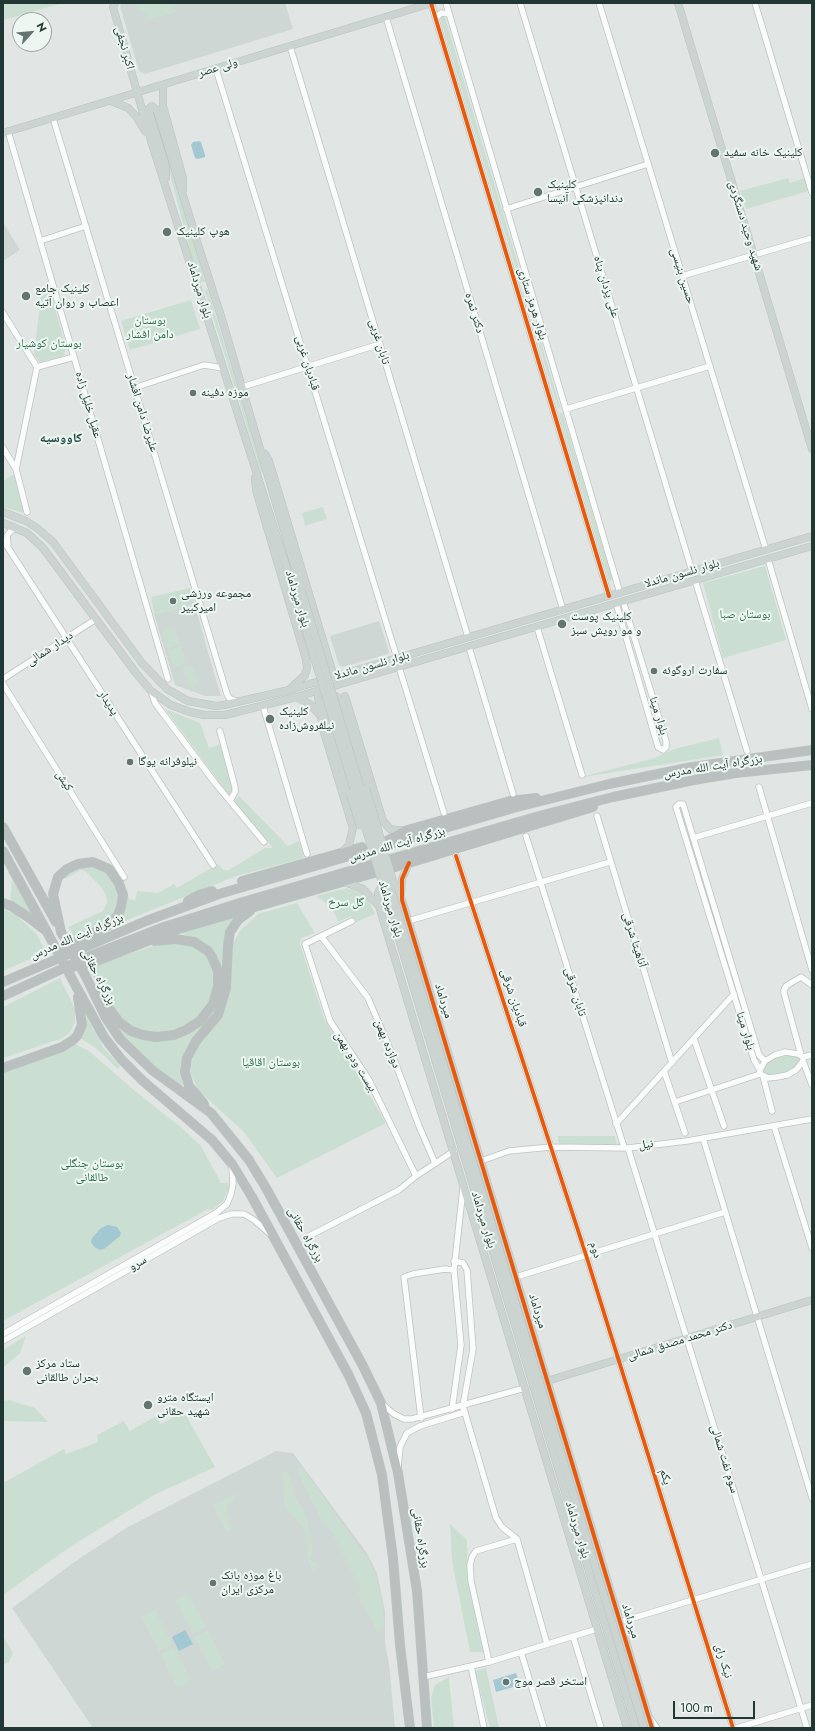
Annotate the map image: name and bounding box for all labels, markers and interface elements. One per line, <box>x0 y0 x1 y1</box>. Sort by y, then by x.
north arrow <box>12 12 52 52</box>
text: N <box>33 19 51 35</box>
street label: اکبر نجفی <box>111 25 137 71</box>
street label: ولی عصر <box>197 55 239 81</box>
place label: کلینیک خانه سفید <box>724 146 803 160</box>
marker: کلینیک خانه سفید <box>709 147 721 159</box>
place label: کلینیک دندانپزشکی آنیسا <box>547 178 623 206</box>
street label: شهید وحید دستگردی <box>725 179 765 273</box>
marker: کلینیک دندانپزشکی آنیسا <box>532 186 544 198</box>
place label: هوپ کلینیک <box>176 225 230 239</box>
marker: هوپ کلینیک <box>161 226 173 238</box>
street label: حسین بنیسی <box>667 246 697 306</box>
street label: علی یزدان پناه <box>590 254 622 320</box>
street label: بلوار میرداماد <box>184 260 214 320</box>
street label: بلوار هرمز ستاری <box>514 266 550 342</box>
place label: کلینیک جامع اعصاب و روان آتیه <box>35 282 119 310</box>
marker: کلینیک جامع اعصاب و روان آتیه <box>20 290 32 302</box>
street label: دکتر ثمره <box>461 291 487 335</box>
park label: بوستان دامن افشار <box>126 314 174 342</box>
street label: تابان غربی <box>365 318 393 366</box>
street label: قبادیان غربی <box>292 334 322 392</box>
park label: بوستان کوشیار <box>16 337 82 351</box>
street label: عقیل خلیل زاده <box>72 370 104 440</box>
street label: علیرضا دامن افشار <box>123 372 161 454</box>
place label: موزه دفینه <box>201 386 248 400</box>
marker: موزه دفینه <box>188 388 198 398</box>
district label: کاووسیه <box>40 431 82 447</box>
street label: بلوار نلسون ماندلا <box>643 556 721 592</box>
street label: بلوار میرداماد <box>282 569 312 629</box>
place label: مجموعه ورزشی امیرکبیر <box>181 587 251 615</box>
marker: مجموعه ورزشی امیرکبیر <box>168 596 178 606</box>
park label: بوستان صبا <box>720 608 770 622</box>
place label: کلینیک پوست و مو رویش سبز <box>571 610 641 638</box>
marker: کلینیک پوست و مو رویش سبز <box>556 618 568 630</box>
street label: دیدار شمالی <box>24 629 76 669</box>
street label: بلوار نلسون ماندلا <box>333 648 411 684</box>
place label: سفارت اروگوئه <box>662 664 727 678</box>
marker: سفارت اروگوئه <box>649 666 659 676</box>
street label: پدیدار <box>95 688 121 718</box>
street label: بلوار مینا <box>645 695 671 737</box>
place label: کلینیک نیلفروش‌زاده <box>279 705 334 733</box>
marker: کلینیک نیلفروش‌زاده <box>264 713 276 725</box>
street label: بزرگراه آیت الله مدرس <box>663 752 763 782</box>
place label: نیلوفرانه یوگا <box>138 755 197 769</box>
marker: نیلوفرانه یوگا <box>125 757 135 767</box>
street label: کیش <box>52 768 76 794</box>
street label: بزرگراه آیت الله مدرس <box>347 824 447 866</box>
street label: بلوار میرداماد <box>375 879 405 939</box>
park label: گل سرخ <box>328 896 364 910</box>
street label: بزرگراه آیت الله مدرس <box>28 911 126 963</box>
street label: آناهیتا شرقی <box>619 911 649 969</box>
street label: بزرگراه حقانی <box>78 947 118 1007</box>
street label: تابان شرقی <box>561 966 589 1018</box>
street label: قبادیان شرقی <box>497 967 529 1029</box>
street label: میرداماد <box>431 982 455 1020</box>
street label: بلوار مینا <box>732 1010 758 1052</box>
street label: دوازده بهمن <box>371 1017 403 1071</box>
street label: بیست ودو بهمن <box>331 1029 379 1095</box>
park label: بوستان اقاقیا <box>242 1056 300 1070</box>
street label: نیل <box>638 1137 654 1153</box>
park label: بوستان جنگلی طالقانی <box>61 1157 123 1185</box>
street label: بلوار میرداماد <box>468 1190 498 1250</box>
street label: بزرگراه حقانی <box>284 1205 326 1265</box>
street label: دوم <box>586 1240 604 1260</box>
street label: سرو <box>126 1253 150 1275</box>
street label: میرداماد <box>525 1292 549 1330</box>
street label: دکتر محمد مصدق شمالی <box>626 1318 734 1364</box>
place label: ستاد مرکز بحران طالقانی <box>36 1357 98 1385</box>
marker: ستاد مرکز بحران طالقانی <box>21 1365 33 1377</box>
place label: ایستگاه مترو شهید حقانی <box>157 1391 214 1419</box>
marker: ایستگاه مترو شهید حقانی <box>142 1399 154 1411</box>
street label: سوم نفت شمالی <box>707 1423 741 1495</box>
street label: یکم <box>656 1467 674 1487</box>
street label: بلوار میرداماد <box>562 1500 592 1560</box>
street label: بزرگراه حقانی <box>408 1507 432 1569</box>
place label: باغ موزه بانک مرکزی ایران <box>221 1569 281 1597</box>
marker: باغ موزه بانک مرکزی ایران <box>208 1578 218 1588</box>
street label: میرداماد <box>618 1602 642 1640</box>
street label: نیک رای <box>711 1642 735 1680</box>
place label: استخر قصر موج <box>514 1675 587 1689</box>
marker: استخر قصر موج <box>501 1677 511 1687</box>
scale bar <box>675 1693 757 1719</box>
text: 100 m <box>680 1699 713 1717</box>

